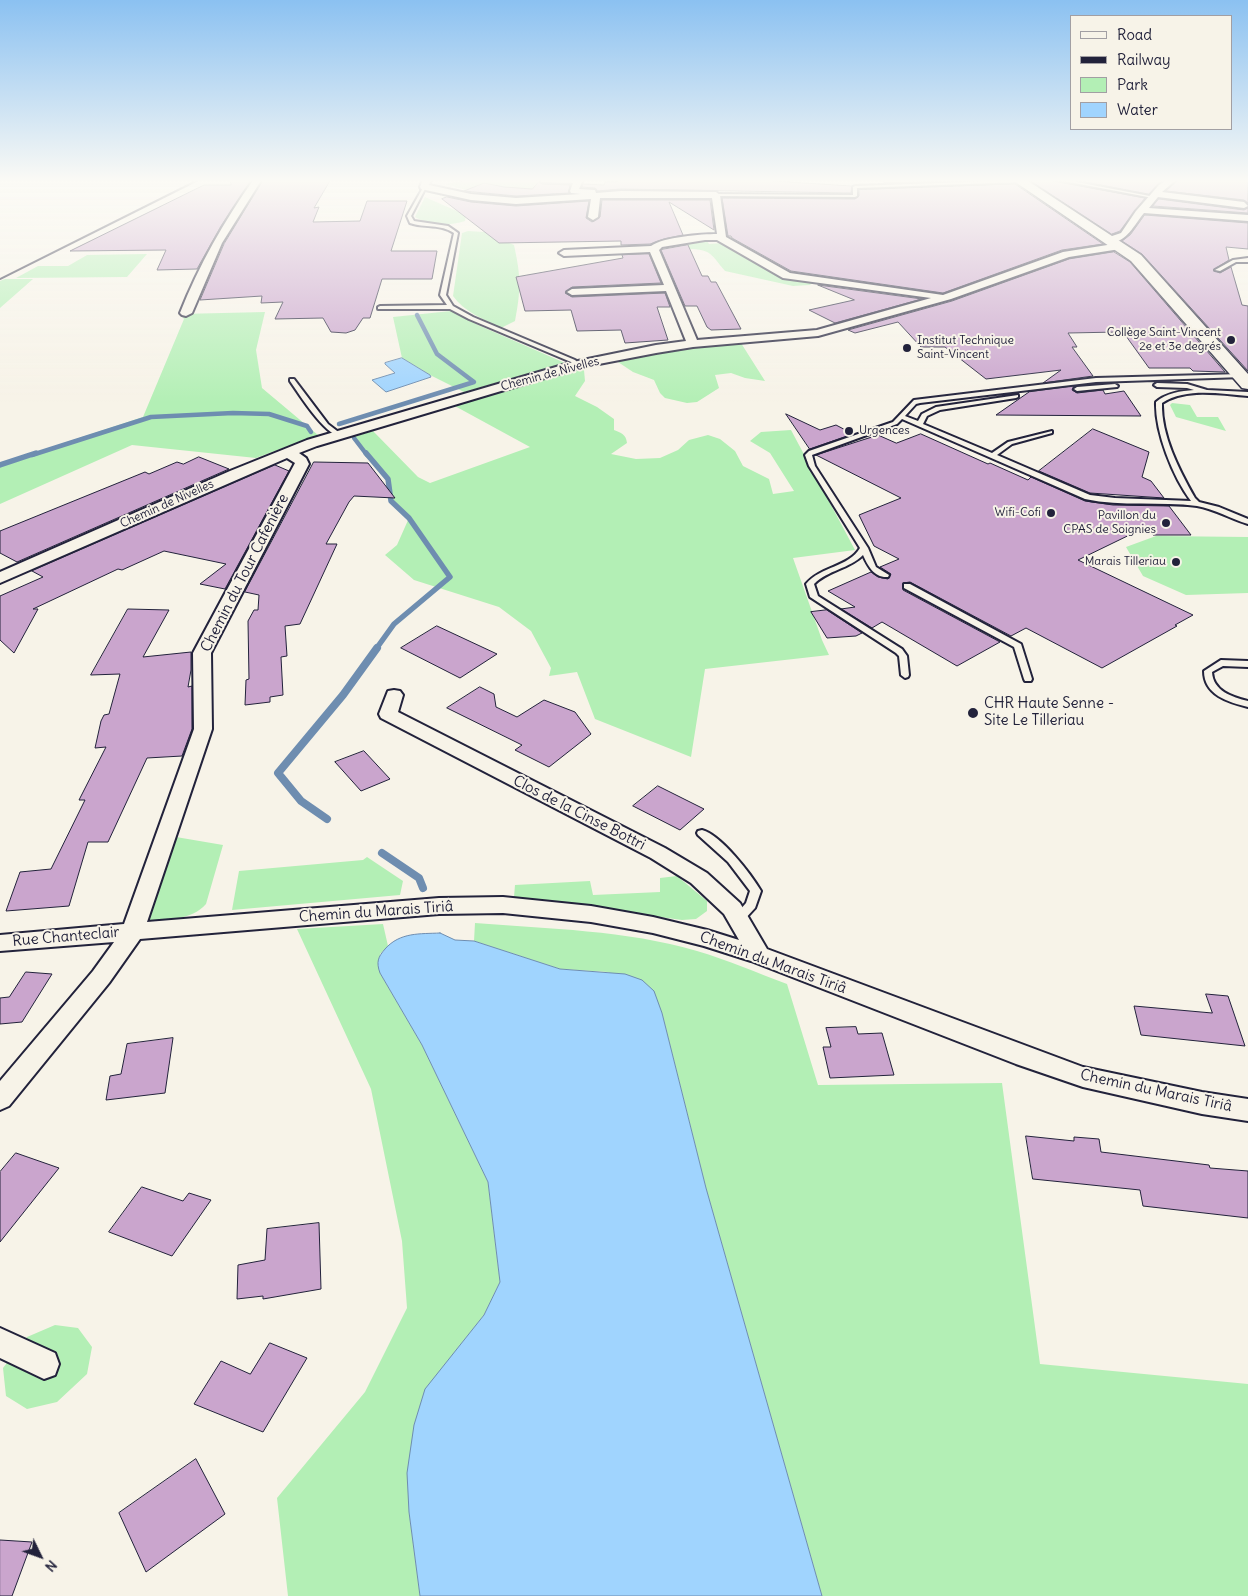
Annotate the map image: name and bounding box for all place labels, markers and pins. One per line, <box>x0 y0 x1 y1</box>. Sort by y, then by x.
place label: Collège Saint-Vincent 2e et 3e degrés <box>1107 326 1221 354</box>
place label: Institut Technique Saint-Vincent <box>917 334 1014 362</box>
marker: Collège Saint-Vincent 2e et 3e degrés <box>1225 334 1237 346</box>
marker: Institut Technique Saint-Vincent <box>901 342 913 354</box>
place label: Urgences <box>859 424 910 438</box>
marker: Urgences <box>843 425 855 437</box>
place label: Wifi-Cofi <box>995 506 1041 520</box>
marker: Wifi-Cofi <box>1045 507 1057 519</box>
place label: Pavillon du CPAS de Soignies <box>1063 509 1156 537</box>
marker: Pavillon du CPAS de Soignies <box>1160 517 1172 529</box>
place label: Marais Tilleriau <box>1085 555 1166 569</box>
marker: Marais Tilleriau <box>1170 556 1182 568</box>
place label: CHR Haute Senne - Site Le Tilleriau <box>984 695 1114 730</box>
marker: CHR Haute Senne - Site Le Tilleriau <box>966 706 980 720</box>

